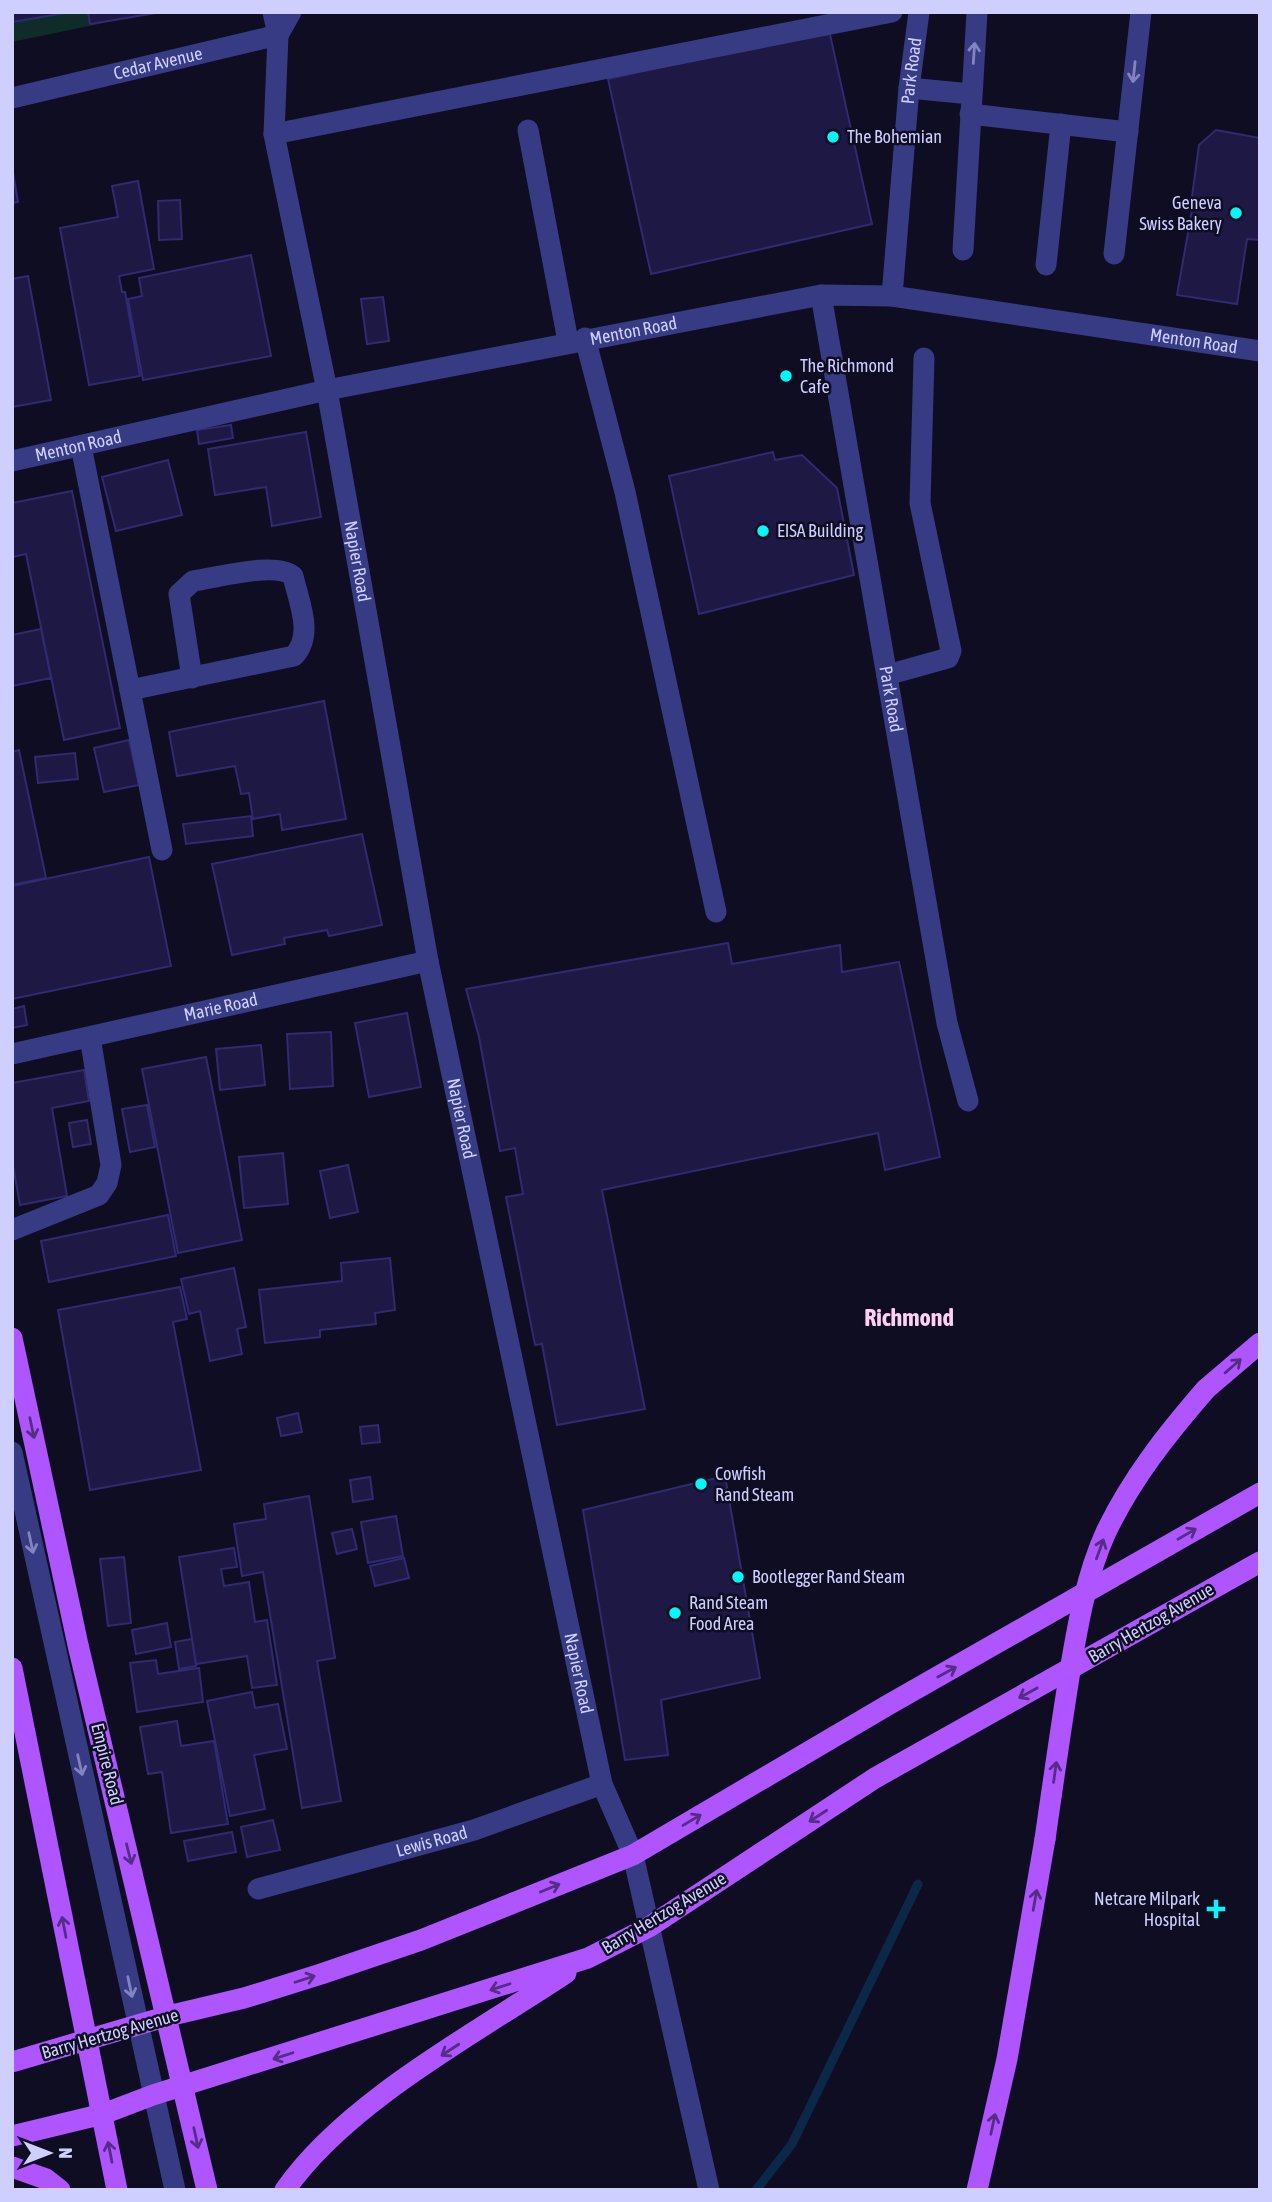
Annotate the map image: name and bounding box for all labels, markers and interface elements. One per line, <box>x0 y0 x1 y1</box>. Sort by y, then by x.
street label: Park Road <box>897 36 926 105</box>
street label: Cedar Avenue <box>111 42 204 84</box>
one-way arrow <box>968 42 981 65</box>
one-way arrow <box>1128 60 1141 83</box>
place label: The Bohemian <box>847 126 942 147</box>
marker: The Bohemian <box>825 129 841 145</box>
place label: Geneva Swiss Bakery <box>1139 192 1222 234</box>
marker: Geneva Swiss Bakery <box>1228 205 1244 221</box>
street label: Menton Road <box>588 312 679 349</box>
street label: Menton Road <box>1149 324 1239 357</box>
place label: The Richmond Cafe <box>800 355 894 397</box>
marker: The Richmond Cafe <box>778 368 794 384</box>
street label: Menton Road <box>33 426 123 465</box>
street label: Napier Road <box>340 519 375 603</box>
place label: EISA Building <box>777 520 863 541</box>
marker: EISA Building <box>755 523 771 539</box>
street label: Park Road <box>875 664 907 734</box>
street label: Marie Road <box>182 988 260 1025</box>
street label: Napier Road <box>443 1076 481 1161</box>
district label: Richmond <box>864 1304 954 1331</box>
one-way arrow <box>1224 1358 1242 1374</box>
one-way arrow <box>25 1416 39 1439</box>
place label: Cowfish Rand Steam <box>715 1463 794 1505</box>
marker: Cowfish Rand Steam <box>693 1476 709 1492</box>
one-way arrow <box>1177 1527 1197 1541</box>
one-way arrow <box>25 1531 39 1554</box>
one-way arrow <box>1095 1539 1107 1561</box>
place label: Bootlegger Rand Steam <box>752 1566 905 1587</box>
marker: Bootlegger Rand Steam <box>730 1569 746 1585</box>
street label: Barry Hertzog Avenue <box>1084 1578 1217 1667</box>
place label: Rand Steam Food Area <box>689 1592 768 1634</box>
marker: Rand Steam Food Area <box>667 1605 683 1621</box>
street label: Napier Road <box>560 1631 598 1716</box>
one-way arrow <box>937 1665 957 1679</box>
one-way arrow <box>1019 1686 1039 1700</box>
street label: Empire Road <box>87 1721 128 1807</box>
one-way arrow <box>74 1753 88 1776</box>
one-way arrow <box>1048 1761 1061 1783</box>
one-way arrow <box>809 1809 828 1823</box>
one-way arrow <box>681 1813 701 1827</box>
street label: Lewis Road <box>393 1821 470 1861</box>
one-way arrow <box>123 1843 136 1865</box>
street label: Barry Hertzog Avenue <box>598 1867 730 1958</box>
one-way arrow <box>539 1880 561 1893</box>
place label: Netcare Milpark Hospital <box>1094 1888 1200 1930</box>
one-way arrow <box>1028 1889 1042 1912</box>
marker: Netcare Milpark Hospital <box>1206 1899 1226 1919</box>
one-way arrow <box>57 1916 70 1939</box>
one-way arrow <box>294 1972 316 1985</box>
one-way arrow <box>124 1975 138 1998</box>
one-way arrow <box>489 1981 511 1994</box>
street label: Barry Hertzog Avenue <box>39 2004 181 2063</box>
one-way arrow <box>440 2043 460 2057</box>
one-way arrow <box>272 2050 294 2063</box>
one-way arrow <box>987 2113 1001 2136</box>
north arrow <box>14 2118 84 2188</box>
one-way arrow <box>189 2126 203 2149</box>
one-way arrow <box>103 2141 116 2164</box>
text: N <box>55 2147 77 2159</box>

